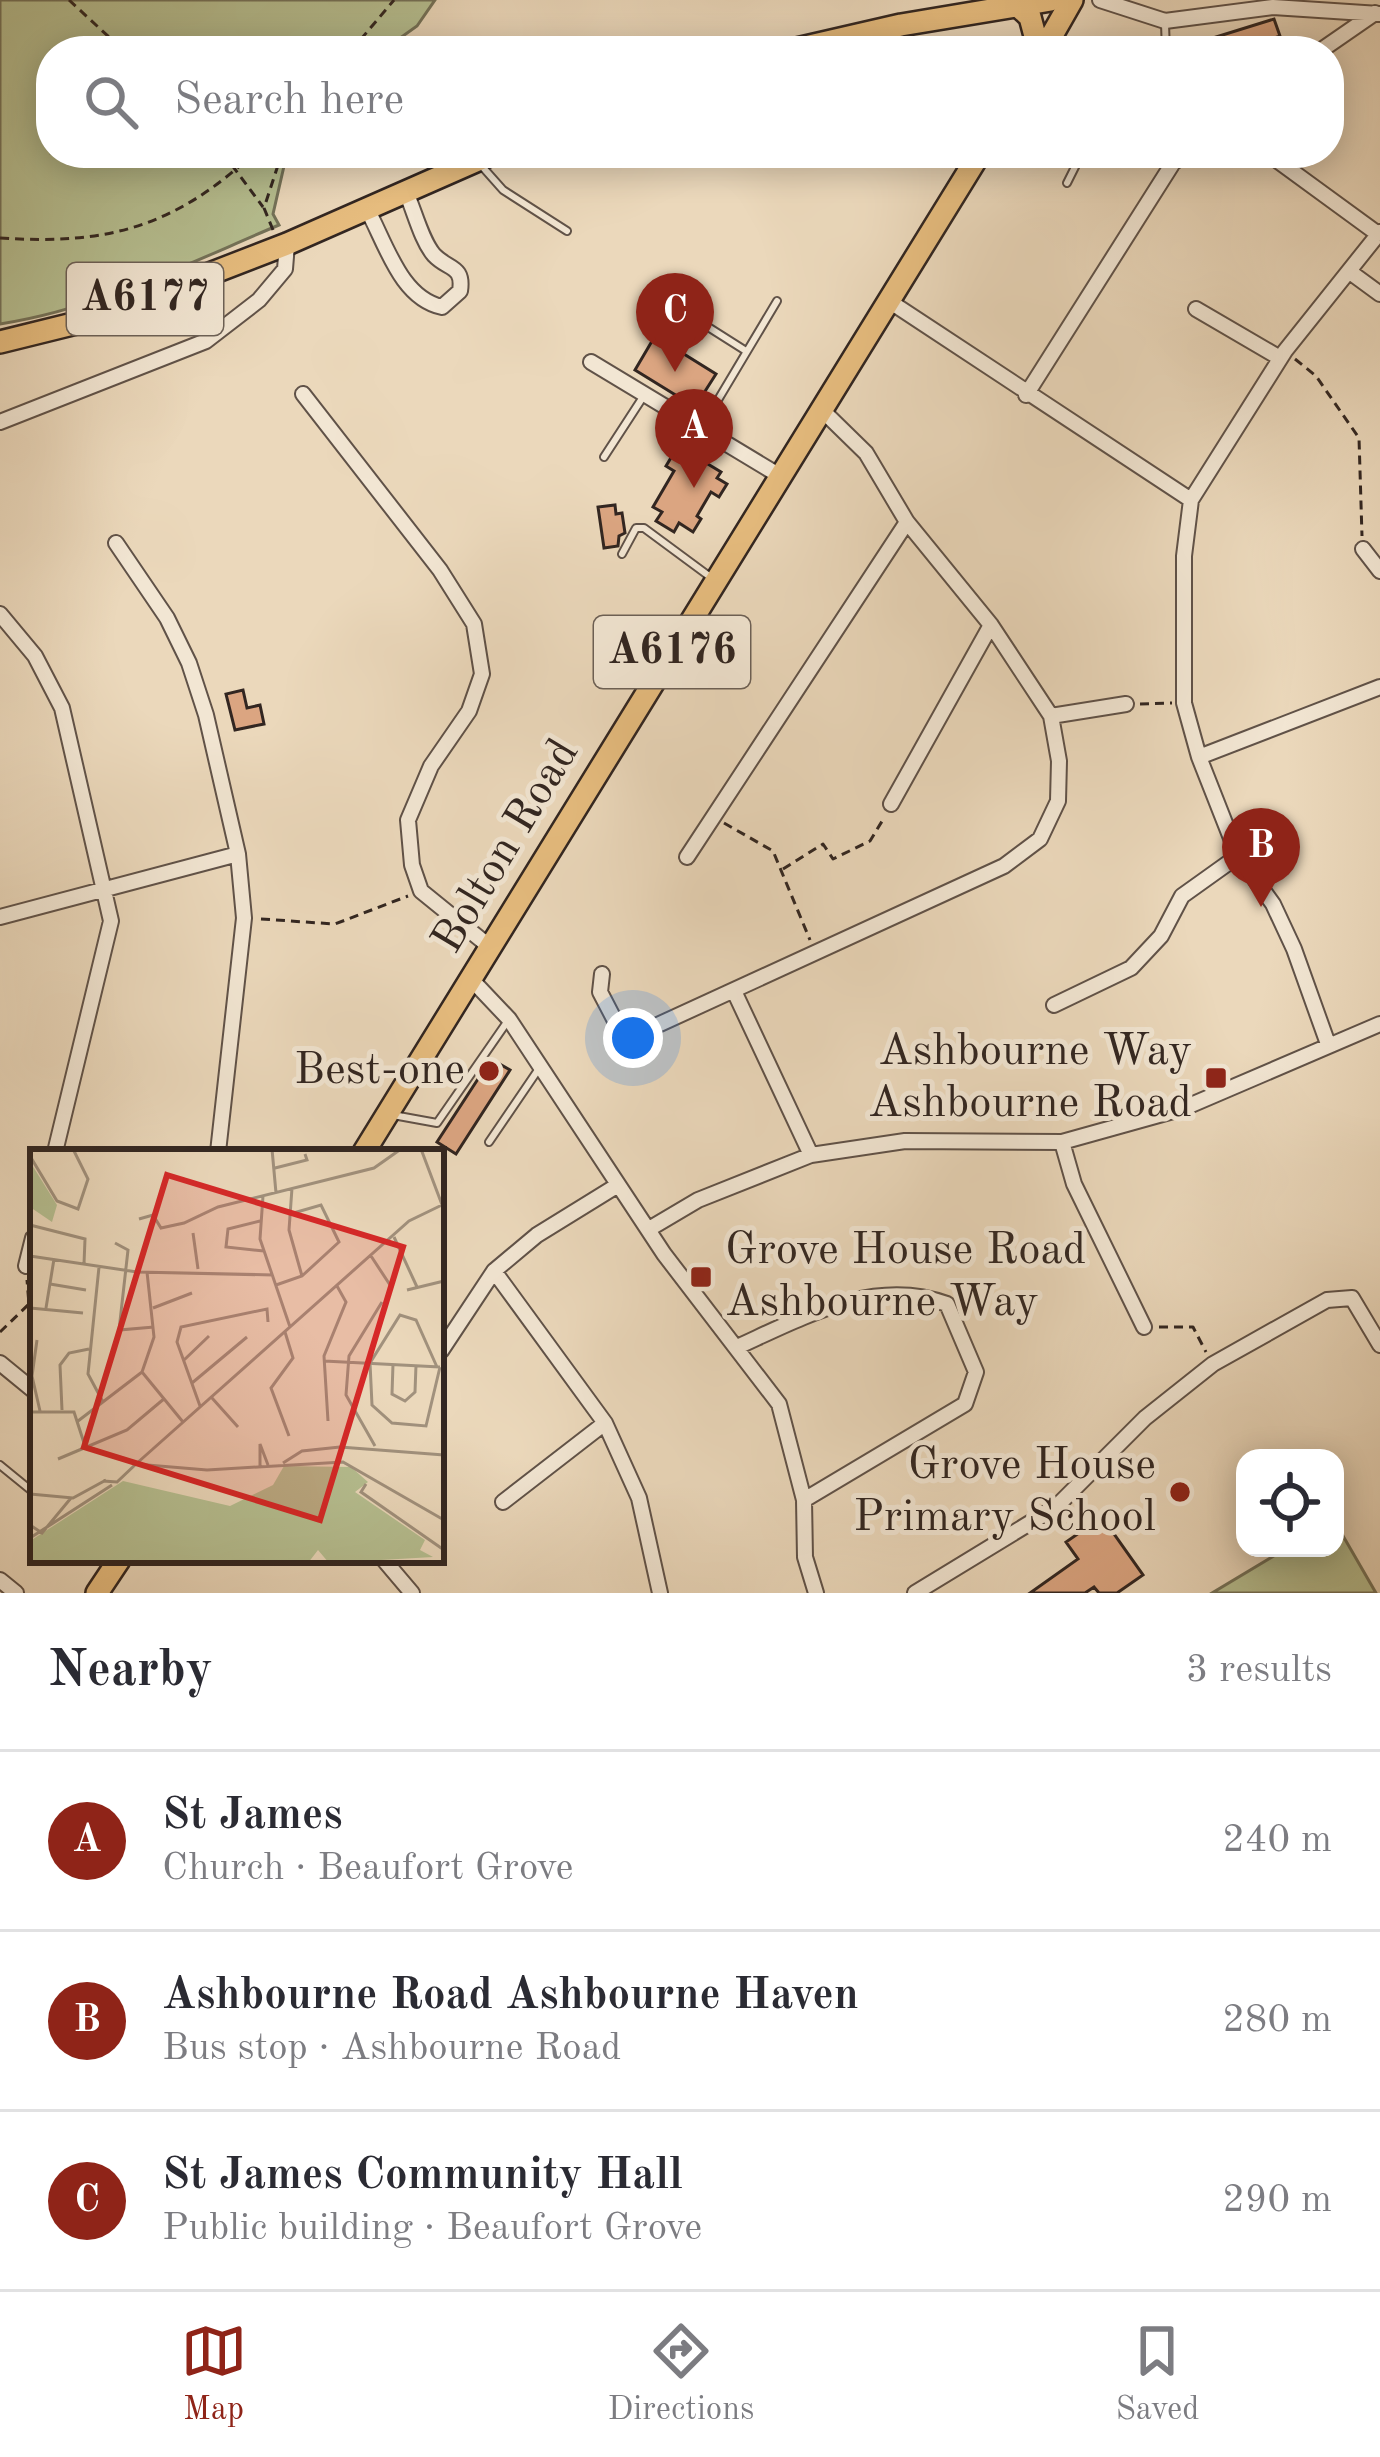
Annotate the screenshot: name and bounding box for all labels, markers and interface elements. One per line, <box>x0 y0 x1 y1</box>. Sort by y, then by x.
search box <box>36 36 1344 168</box>
icon: search <box>78 69 144 135</box>
text: Search here <box>174 79 404 124</box>
road number: A6177 <box>67 263 223 335</box>
pin: C <box>636 273 714 372</box>
pin: A <box>655 389 733 488</box>
road number: A6176 <box>594 616 750 688</box>
street label: Bolton Road <box>426 732 588 962</box>
pin: B <box>1222 808 1300 907</box>
your location <box>603 1008 663 1068</box>
place label: Ashbourne Way Ashbourne Road <box>868 1030 1192 1127</box>
place label: Best-one <box>294 1049 465 1094</box>
marker: Best-one <box>476 1058 502 1084</box>
marker: Ashbourne Way Ashbourne Road <box>1203 1065 1229 1091</box>
inset map <box>30 1149 444 1563</box>
place label: Grove House Road Ashbourne Way <box>725 1229 1086 1326</box>
marker: Grove House Road Ashbourne Way <box>688 1264 714 1290</box>
place label: Grove House Primary School <box>853 1444 1156 1541</box>
map controls <box>1236 1449 1344 1557</box>
button: locate <box>1236 1449 1344 1557</box>
marker: Grove House Primary School <box>1167 1479 1193 1505</box>
text: Nearby <box>48 1646 213 1697</box>
text: 3 results <box>1186 1651 1332 1690</box>
text: St James <box>162 1794 343 1839</box>
text: A <box>72 1821 102 1860</box>
text: 240 m <box>1222 1821 1332 1860</box>
text: Church · Beaufort Grove <box>162 1849 573 1888</box>
text: Ashbourne Road Ashbourne Haven <box>162 1974 859 2019</box>
text: B <box>73 2001 101 2040</box>
text: 280 m <box>1222 2001 1332 2040</box>
text: Bus stop · Ashbourne Road <box>162 2029 621 2068</box>
text: St James Community Hall <box>162 2154 683 2199</box>
text: C <box>74 2181 100 2220</box>
text: 290 m <box>1222 2181 1332 2220</box>
text: Public building · Beaufort Grove <box>162 2209 702 2248</box>
tab: Map <box>181 2318 247 2431</box>
tab: Directions <box>608 2318 754 2431</box>
tab: Saved <box>1115 2318 1199 2431</box>

